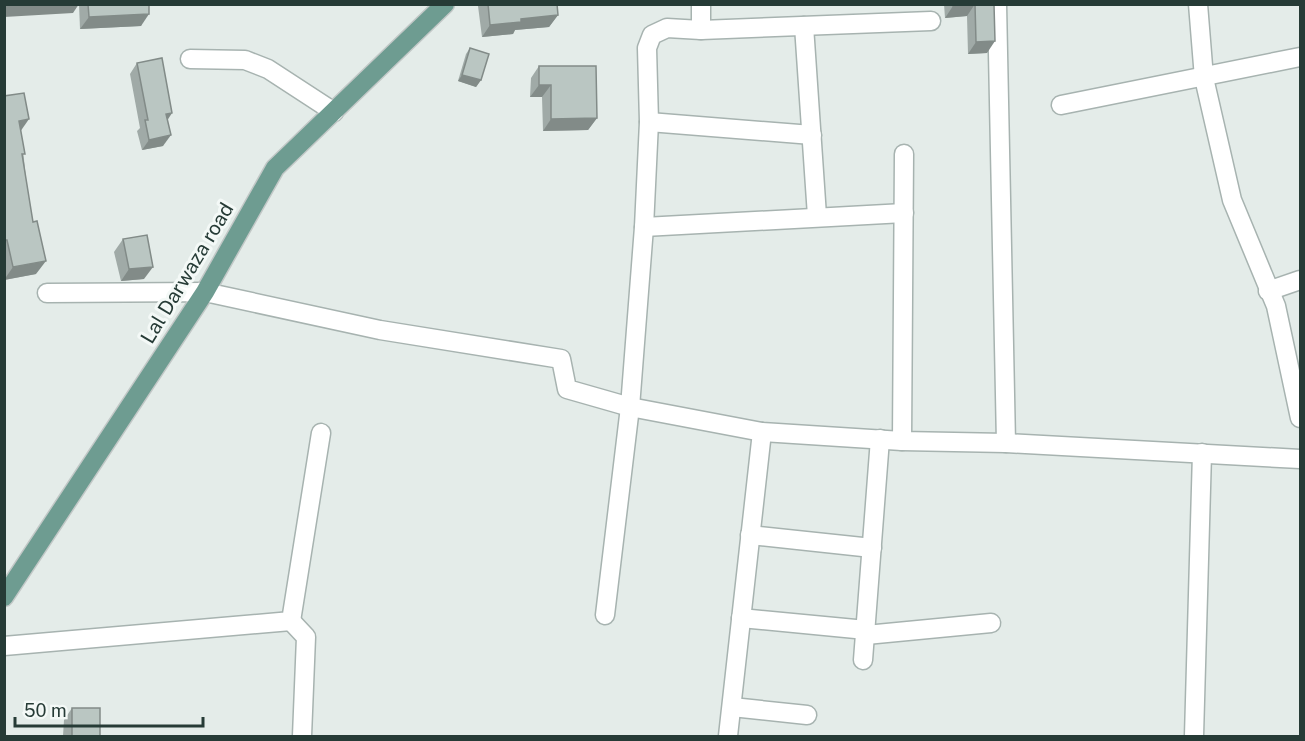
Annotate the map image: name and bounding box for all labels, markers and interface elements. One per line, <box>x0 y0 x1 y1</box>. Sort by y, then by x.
street label: Lal Darwaza road <box>135 198 239 348</box>
scale bar <box>15 690 202 728</box>
text: 50 m <box>24 700 67 721</box>

